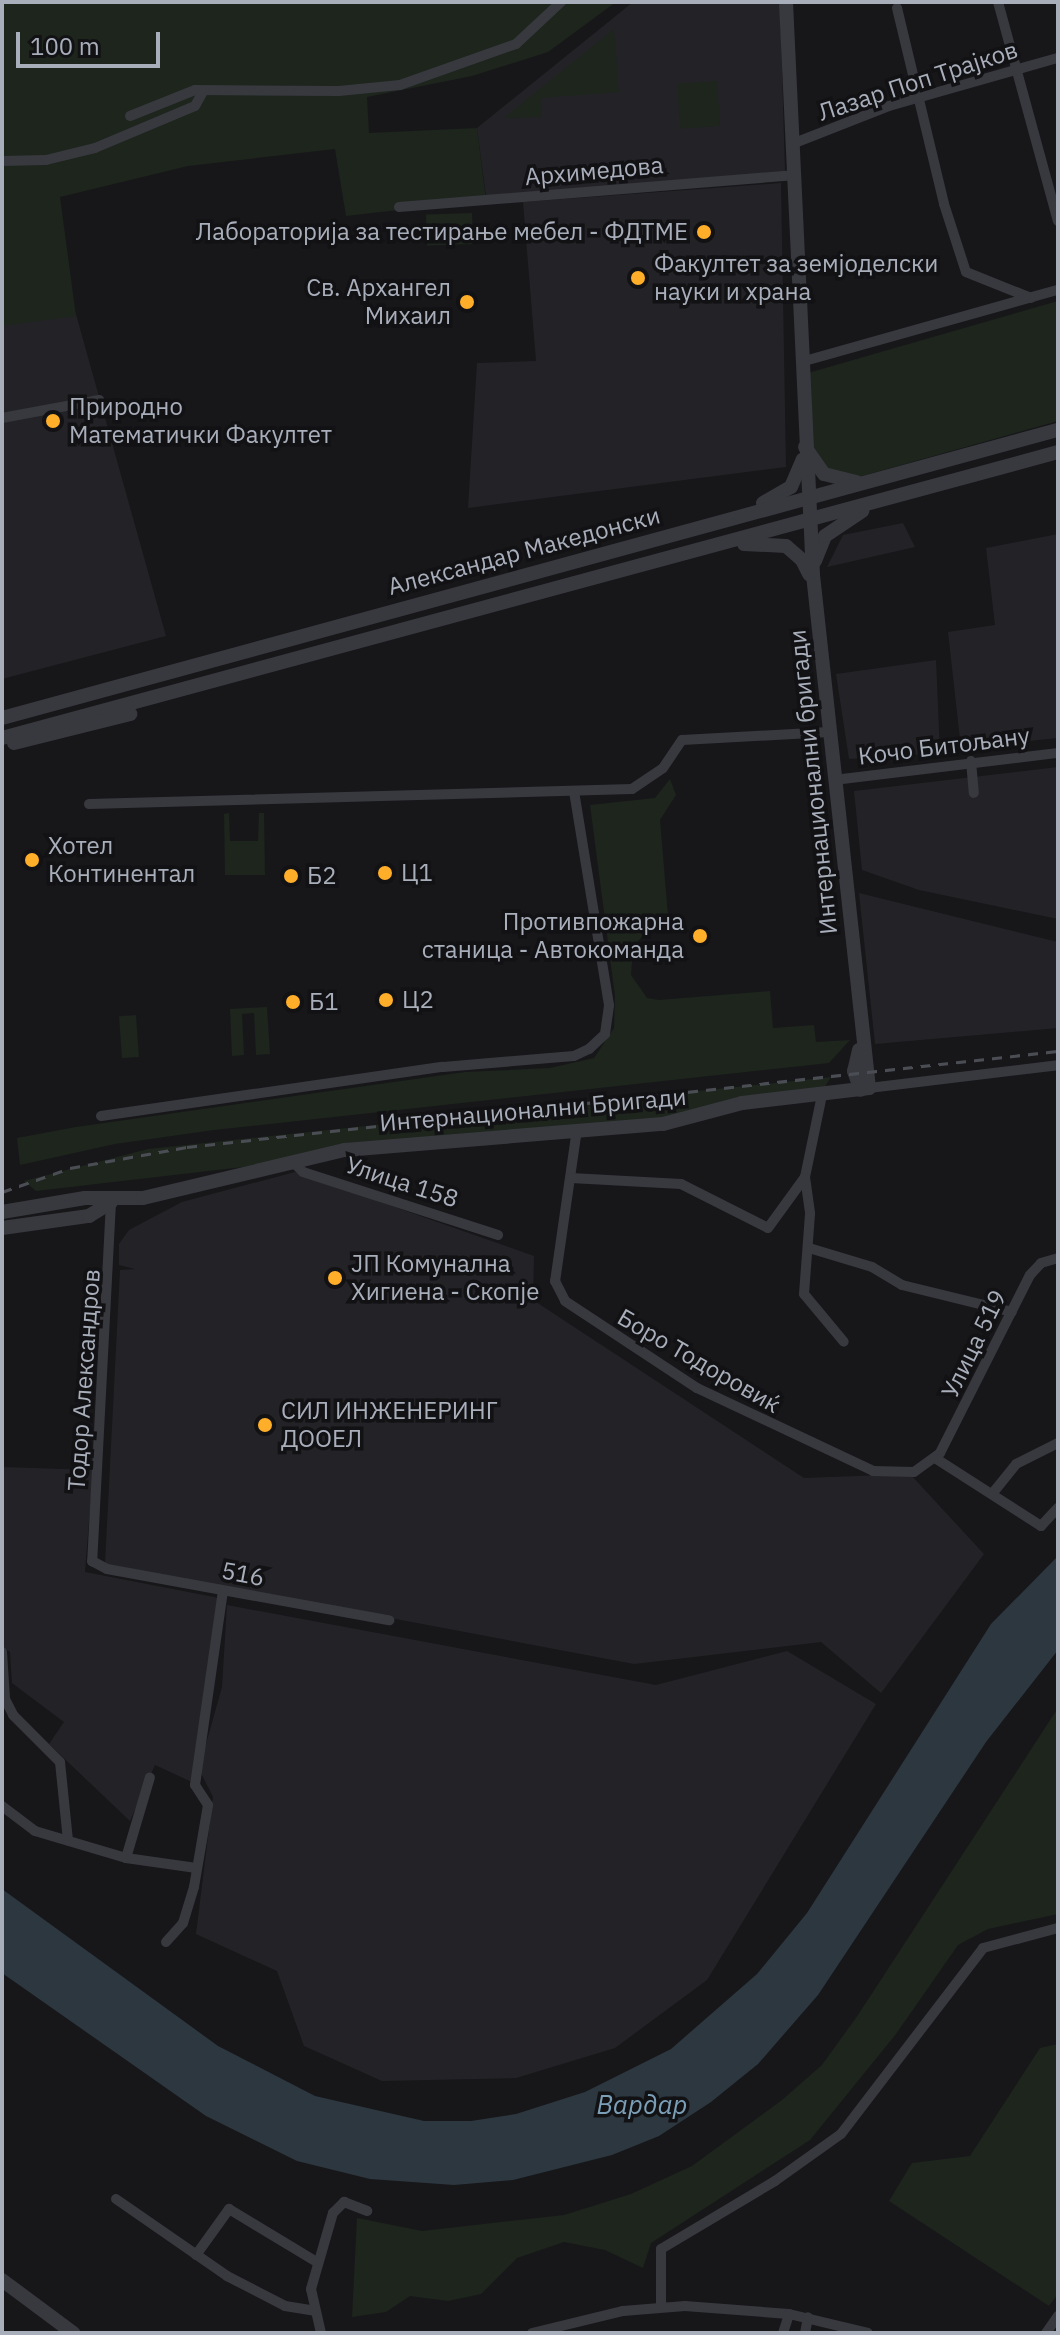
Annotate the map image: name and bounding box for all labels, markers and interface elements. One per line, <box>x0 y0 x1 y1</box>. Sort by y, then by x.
scale bar <box>20 16 164 66</box>
text: 100 m <box>30 30 100 62</box>
street label: Лазар Поп Трајков <box>815 35 1021 127</box>
street label: Архимедова <box>523 151 665 191</box>
place label: Лабораторија за тестирање мебел - ФДТМЕ <box>196 218 688 246</box>
marker: Лабораторија за тестирање мебел - ФДТМЕ <box>695 223 713 241</box>
place label: Факултет за земјоделски науки и храна <box>654 250 938 306</box>
marker: Факултет за земјоделски науки и храна <box>629 269 647 287</box>
place label: Св. Архангел Михаил <box>306 274 451 330</box>
marker: Св. Архангел Михаил <box>458 293 476 311</box>
place label: Природно Математички Факултет <box>69 393 332 449</box>
marker: Природно Математички Факултет <box>44 412 62 430</box>
street label: Александар Македонски <box>385 501 663 601</box>
street label: Интернационални бригади <box>783 628 843 936</box>
street label: Кочо Битољану <box>857 721 1031 771</box>
place label: Хотел Континентал <box>48 832 195 888</box>
marker: Хотел Континентал <box>23 851 41 869</box>
place label: Ц1 <box>401 859 433 887</box>
place label: Б2 <box>307 862 337 890</box>
marker: Ц1 <box>376 864 394 882</box>
marker: Б2 <box>282 867 300 885</box>
place label: Противпожарна станица - Автокоманда <box>422 908 684 964</box>
marker: Противпожарна станица - Автокоманда <box>691 927 709 945</box>
place label: Ц2 <box>402 986 434 1014</box>
place label: Б1 <box>309 988 339 1016</box>
marker: Ц2 <box>377 991 395 1009</box>
marker: Б1 <box>284 993 302 1011</box>
street label: Интернационални Бригади <box>378 1082 688 1138</box>
street label: Улица 158 <box>342 1150 462 1214</box>
place label: ЈП Комунална Хигиена - Скопје <box>351 1250 539 1306</box>
street label: Тодор Александров <box>62 1268 106 1492</box>
marker: ЈП Комунална Хигиена - Скопје <box>326 1269 344 1287</box>
street label: Улица 519 <box>936 1285 1012 1403</box>
street label: Боро Тодоровиќ <box>613 1303 785 1419</box>
place label: СИЛ ИНЖЕНЕРИНГ ДООЕЛ <box>281 1397 498 1453</box>
marker: СИЛ ИНЖЕНЕРИНГ ДООЕЛ <box>256 1416 274 1434</box>
street label: 516 <box>219 1556 267 1592</box>
water label: Вардар <box>597 2089 687 2121</box>

